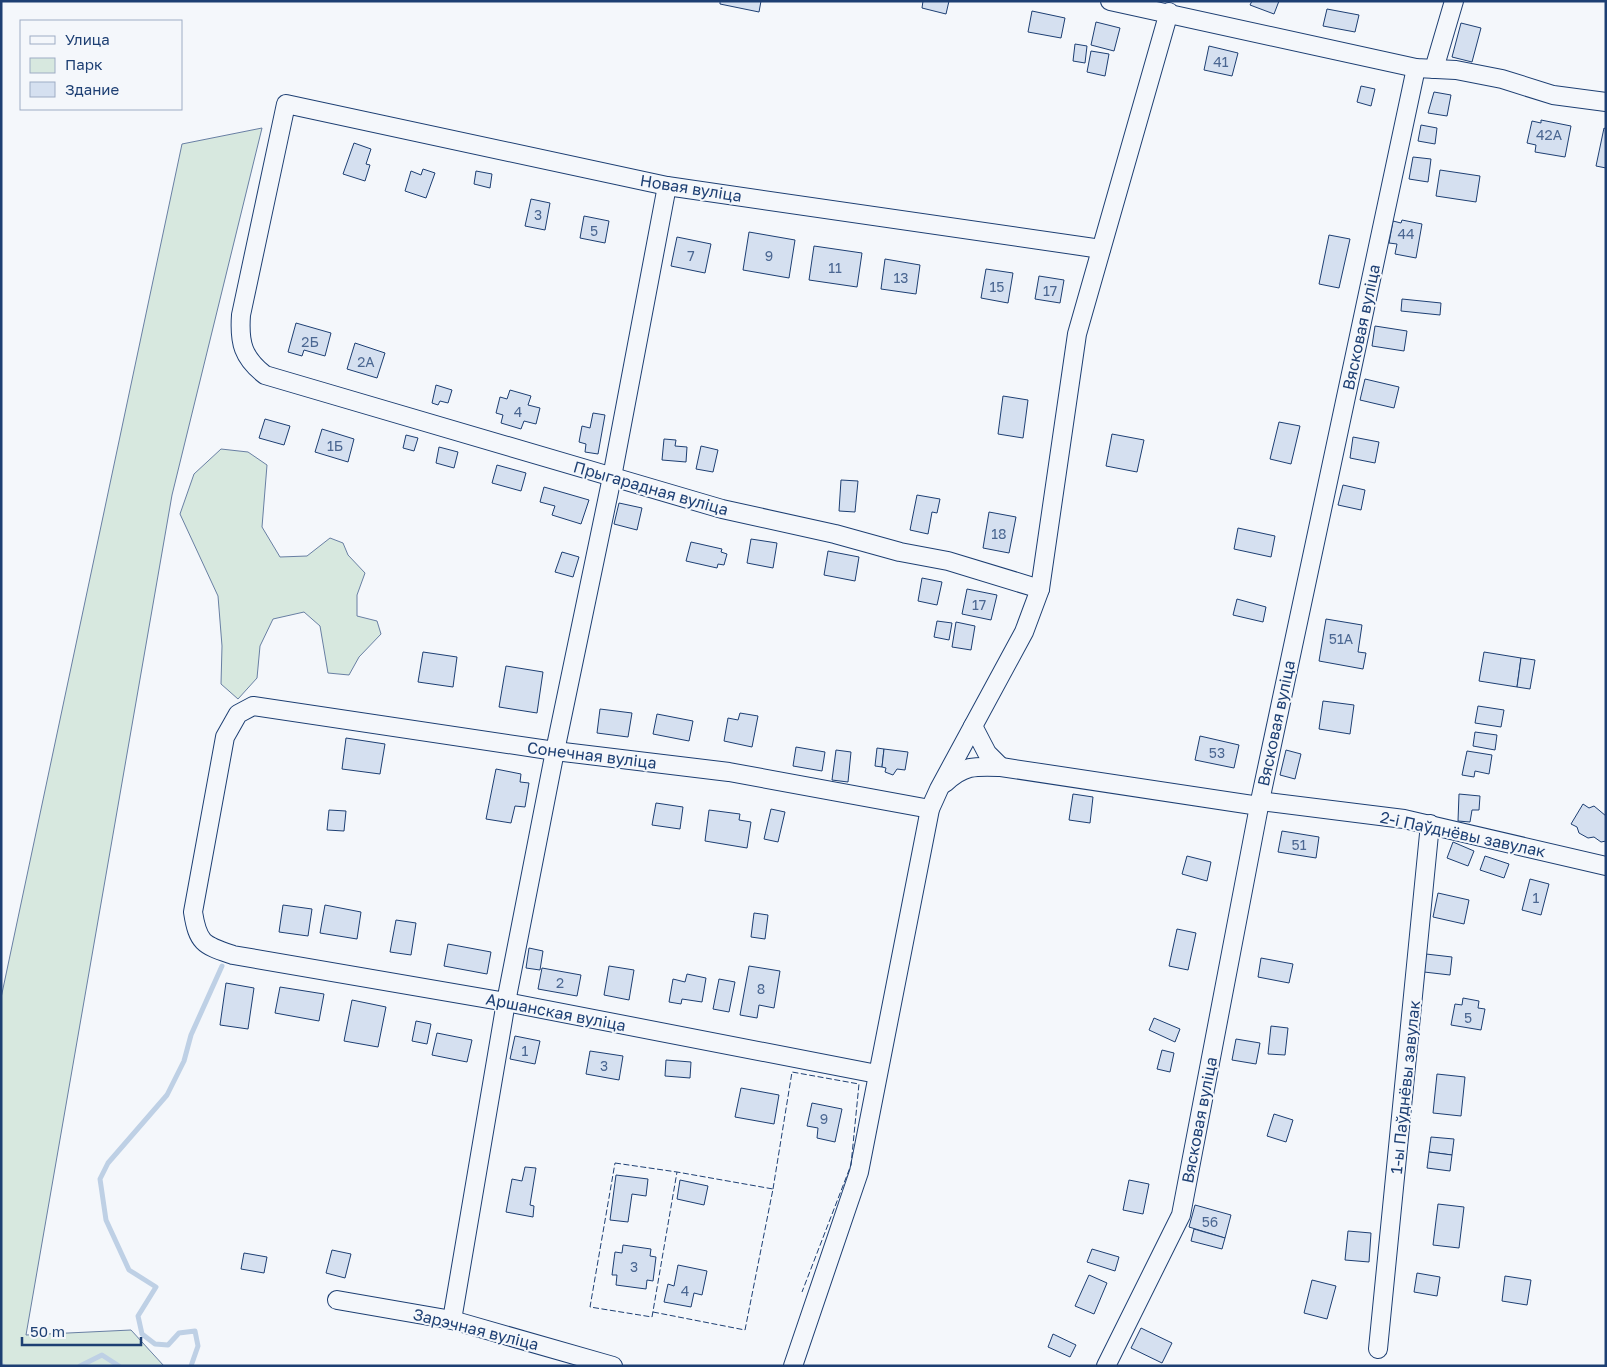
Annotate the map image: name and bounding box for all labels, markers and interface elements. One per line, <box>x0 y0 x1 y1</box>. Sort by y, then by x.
legend <box>20 20 182 110</box>
text: Улица <box>65 30 110 48</box>
house number: 41 <box>1213 53 1229 70</box>
text: Парк <box>65 55 103 73</box>
text: Здание <box>65 80 119 98</box>
house number: 42А <box>1536 126 1563 143</box>
street label: Новая вуліца <box>639 170 743 206</box>
house number: 3 <box>534 206 542 223</box>
house number: 5 <box>590 222 598 239</box>
house number: 44 <box>1397 225 1415 242</box>
house number: 7 <box>687 247 695 264</box>
house number: 9 <box>765 247 773 264</box>
house number: 11 <box>828 259 842 276</box>
street label: Вясковая вуліца <box>1338 262 1384 392</box>
house number: 13 <box>894 269 908 286</box>
house number: 15 <box>990 278 1004 295</box>
house number: 17 <box>1043 282 1057 299</box>
house number: 2Б <box>301 333 319 350</box>
house number: 2А <box>357 353 375 370</box>
house number: 4 <box>514 403 522 420</box>
house number: 1Б <box>327 437 343 454</box>
street label: Прыгарадная вуліца <box>571 456 731 520</box>
house number: 18 <box>991 525 1007 542</box>
house number: 17 <box>972 596 986 613</box>
house number: 51А <box>1329 630 1354 647</box>
street label: Вясковая вуліца <box>1253 658 1299 788</box>
street label: Сонечная вуліца <box>526 737 658 773</box>
house number: 53 <box>1209 744 1225 761</box>
street label: 2-і Паўднёвы завулак <box>1378 807 1548 861</box>
house number: 51 <box>1292 836 1307 853</box>
house number: 1 <box>1533 889 1540 906</box>
house number: 2 <box>556 974 564 991</box>
house number: 8 <box>757 980 765 997</box>
street label: Аршанская вуліца <box>484 989 628 1035</box>
street label: 1-ы Паўднёвы завулак <box>1386 999 1424 1175</box>
house number: 5 <box>1464 1009 1472 1026</box>
house number: 1 <box>522 1042 529 1059</box>
street label: Вясковая вуліца <box>1177 1055 1221 1185</box>
house number: 3 <box>600 1057 608 1074</box>
house number: 9 <box>820 1110 828 1127</box>
house number: 56 <box>1202 1213 1218 1230</box>
house number: 3 <box>630 1258 638 1275</box>
house number: 4 <box>681 1282 689 1299</box>
street label: Зарэчная вуліца <box>411 1304 541 1354</box>
scale bar <box>22 1314 141 1346</box>
text: 50 m <box>30 1322 65 1340</box>

